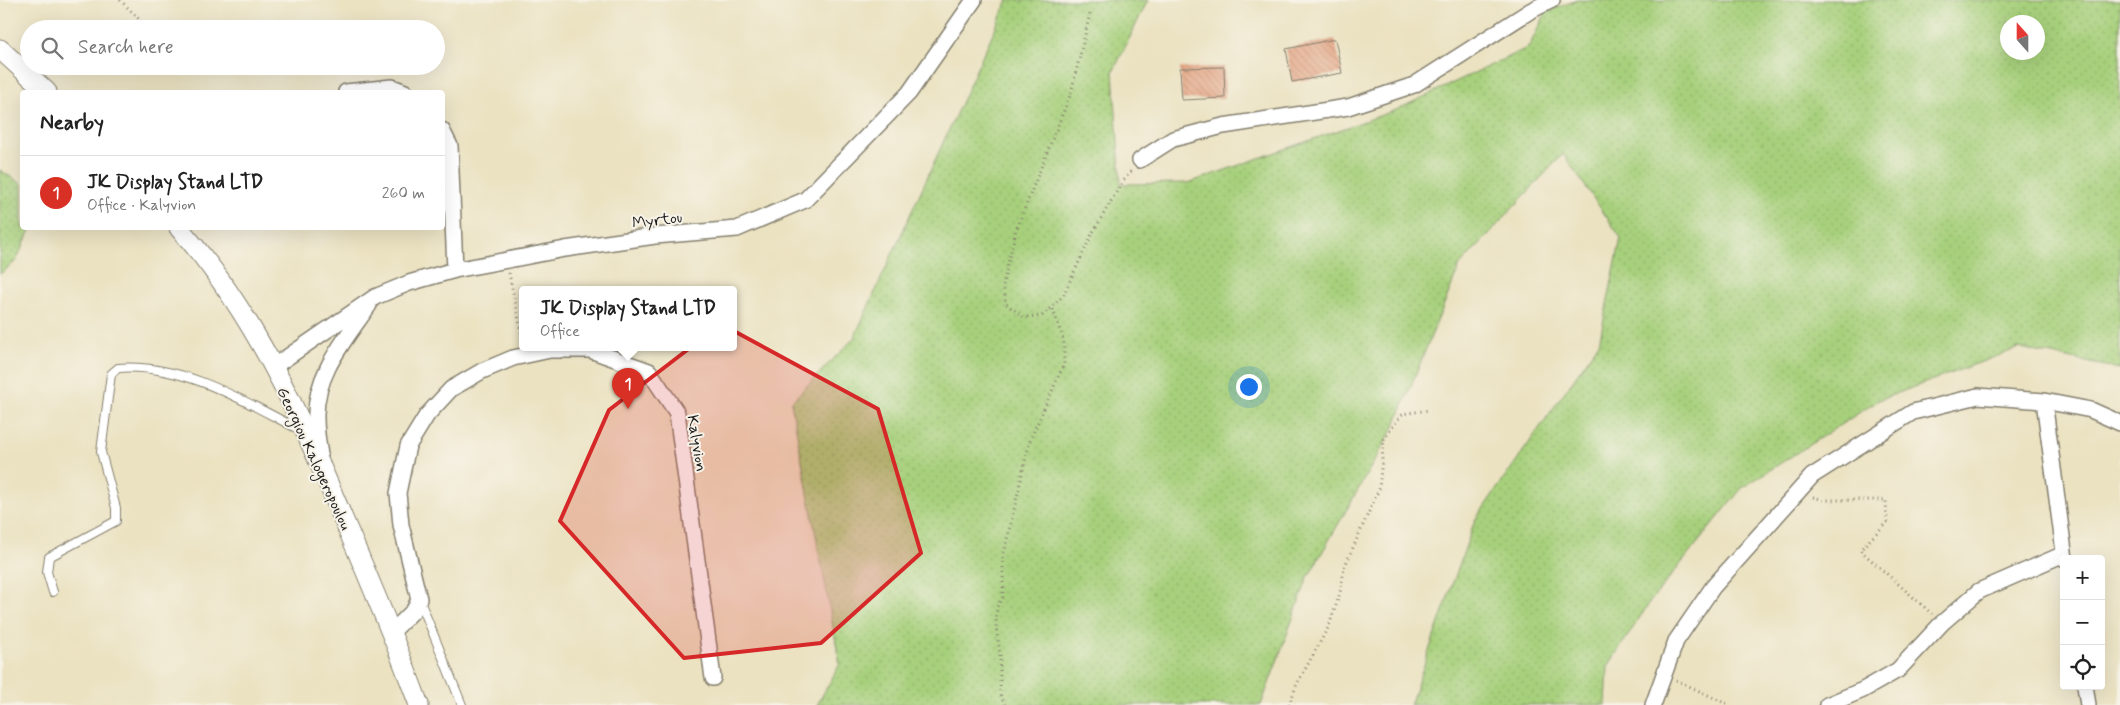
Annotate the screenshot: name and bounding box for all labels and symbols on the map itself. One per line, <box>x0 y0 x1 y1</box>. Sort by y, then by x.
north arrow <box>2000 15 2045 60</box>
street label: Myrtou <box>631 207 683 234</box>
pin: 1 <box>612 368 644 409</box>
your location <box>1236 374 1262 400</box>
street label: Georgiou Kalogeropoulou <box>270 384 356 534</box>
street label: Kalyvion <box>682 413 711 473</box>

